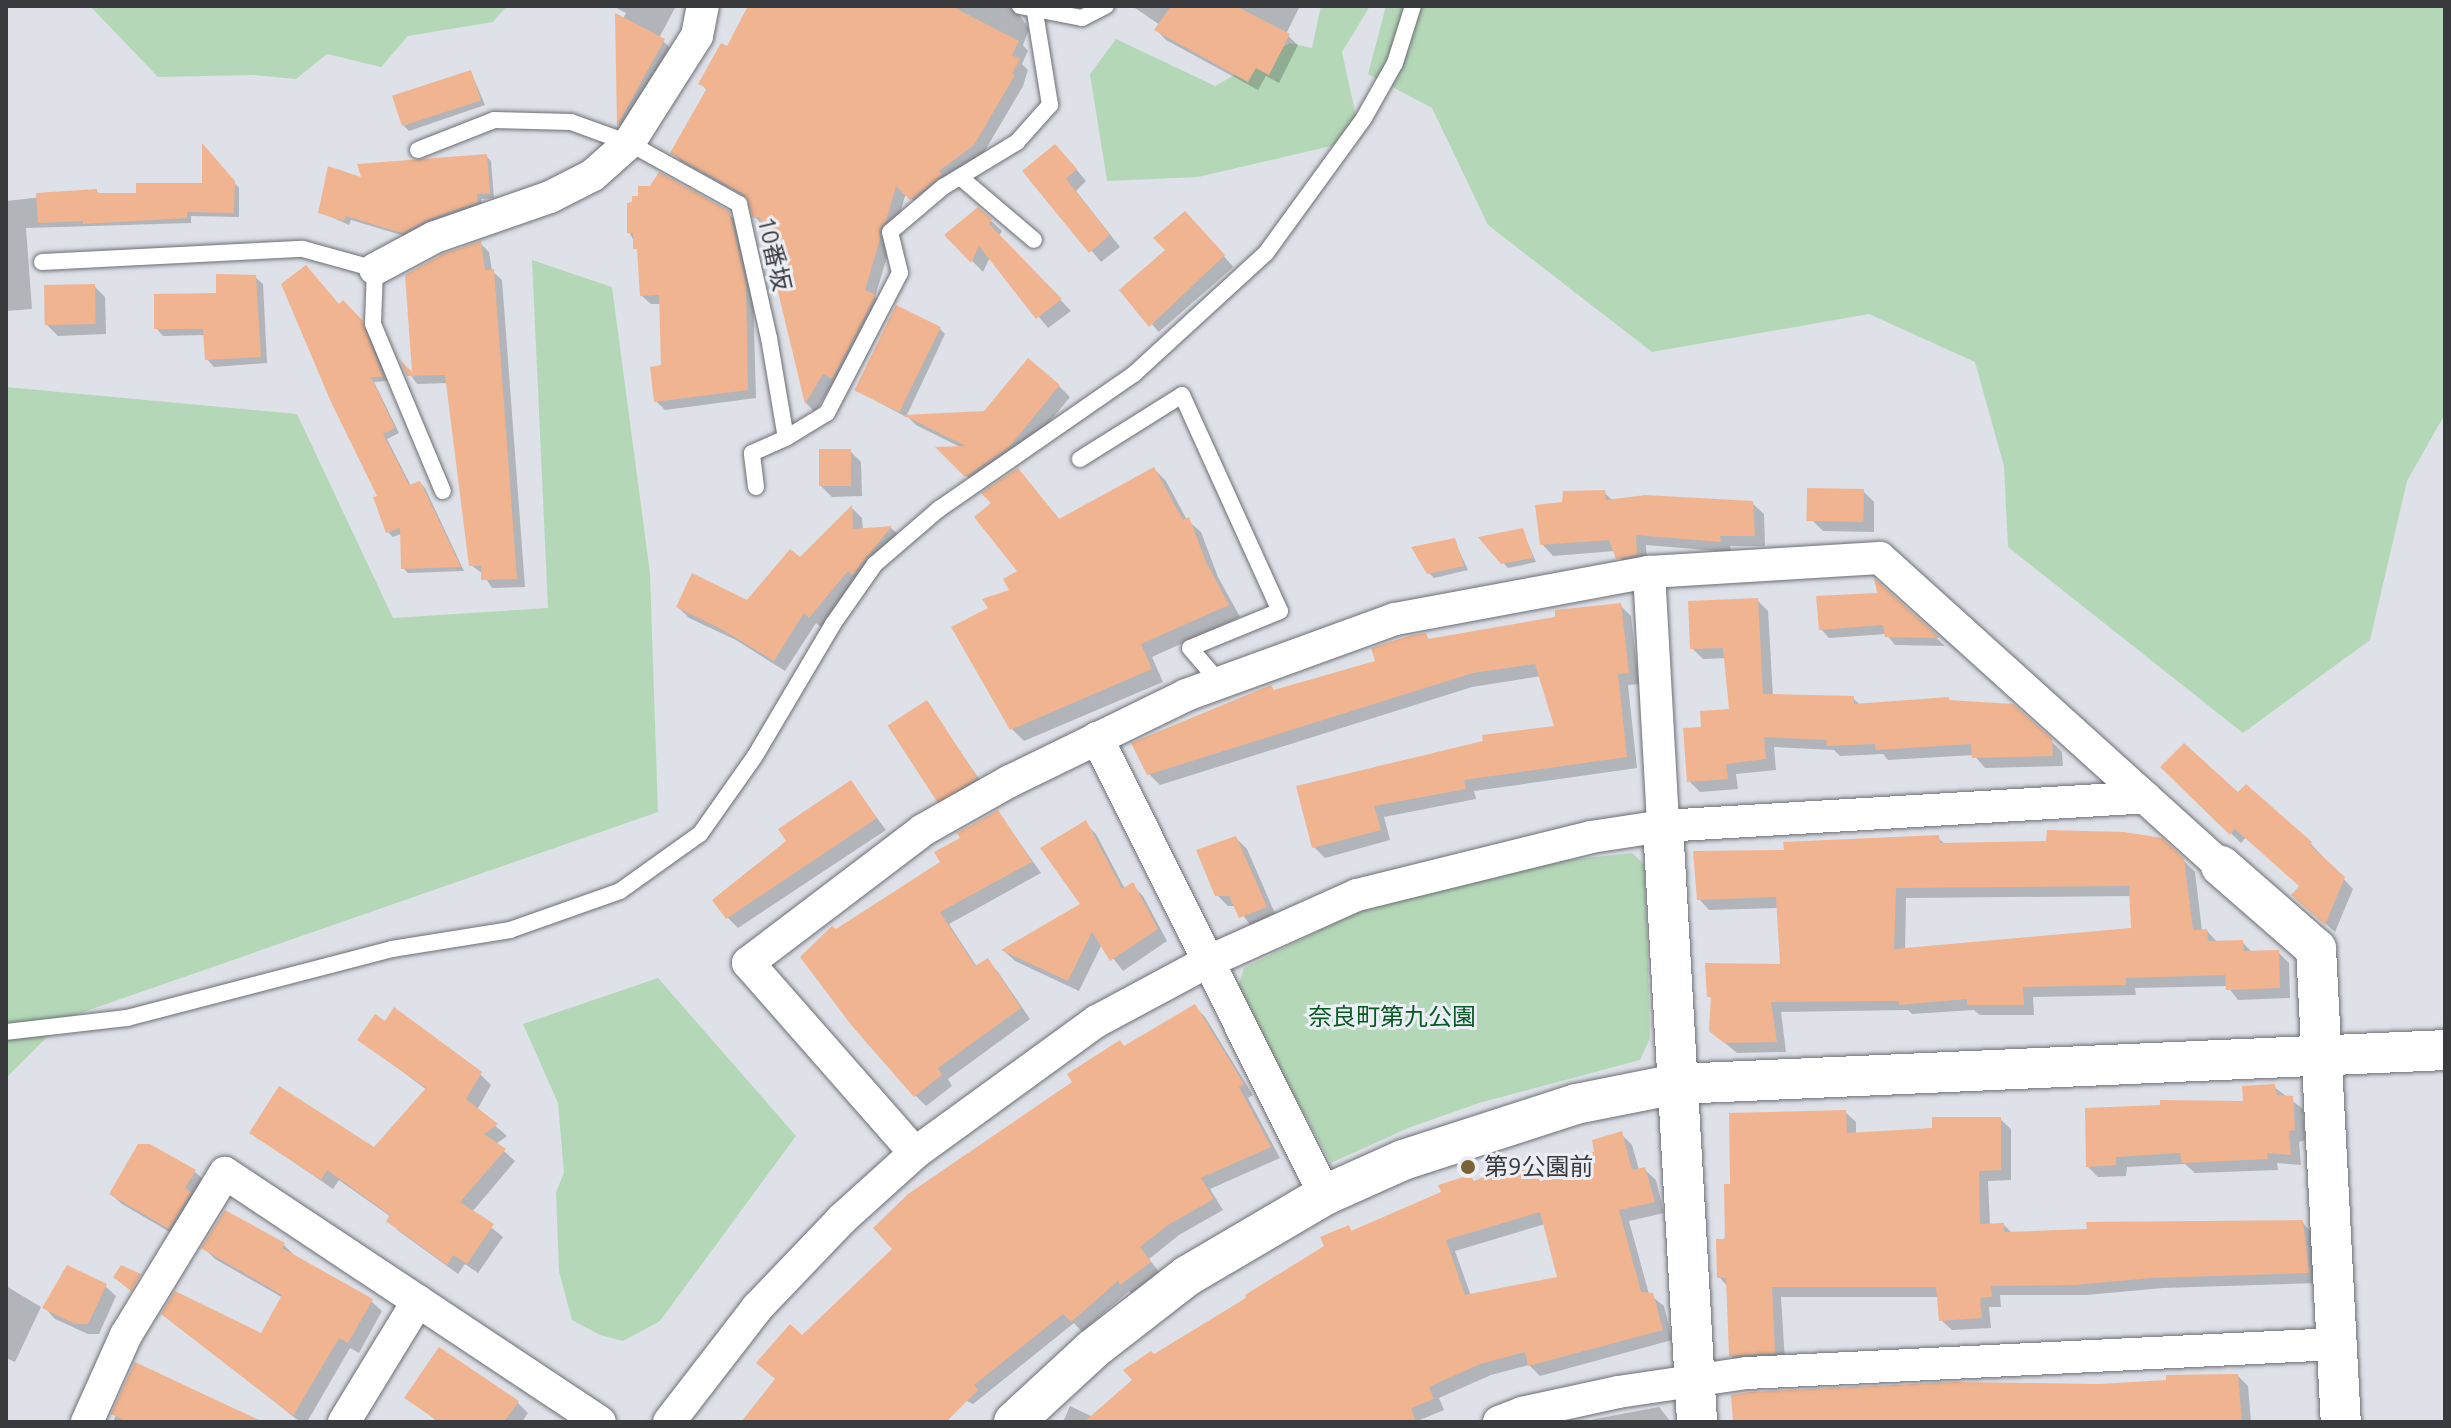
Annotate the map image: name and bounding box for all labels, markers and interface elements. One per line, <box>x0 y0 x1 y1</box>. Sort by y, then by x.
street label: 10番坂 <box>752 214 796 294</box>
park label: 奈良町第九公園 <box>1308 1003 1476 1031</box>
place label: 第9公園前 <box>1484 1153 1594 1181</box>
marker: 第9公園前 <box>1459 1158 1477 1176</box>

